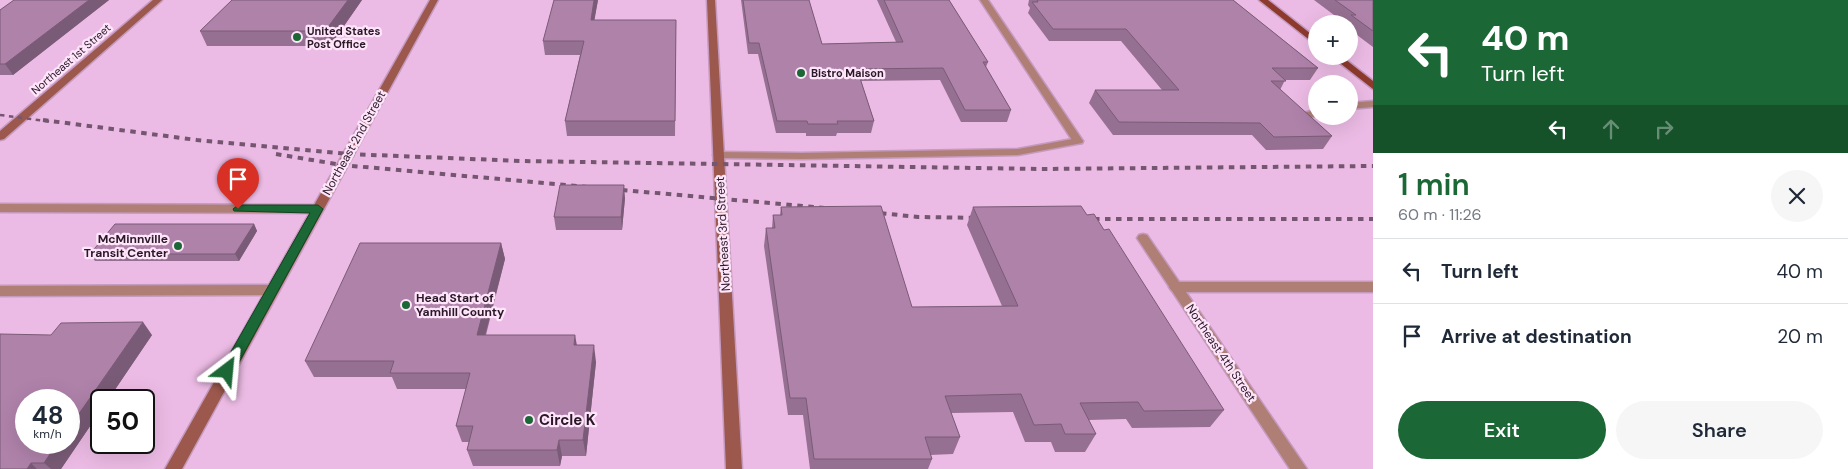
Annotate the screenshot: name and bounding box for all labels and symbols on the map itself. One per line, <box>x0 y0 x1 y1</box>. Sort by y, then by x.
street label: Northeast 1st Street <box>28 21 114 97</box>
place label: United States Post Office <box>307 24 380 51</box>
marker: United States Post Office <box>291 31 303 43</box>
place label: Bistro Maison <box>811 66 884 80</box>
marker: Bistro Maison <box>795 67 807 79</box>
street label: Northeast 2nd Street <box>319 88 389 198</box>
pin <box>217 158 259 209</box>
street label: Northeast 3rd Street <box>712 176 734 292</box>
place label: McMinnville Transit Center <box>84 231 168 261</box>
marker: McMinnville Transit Center <box>172 240 184 252</box>
place label: Head Start of Yamhill County <box>416 290 505 320</box>
marker: Head Start of Yamhill County <box>400 299 412 311</box>
street label: Northeast 4th Street <box>1182 301 1260 405</box>
position arrow <box>200 344 252 396</box>
speed limit sign: 50 <box>90 389 155 454</box>
place label: Circle K <box>539 410 596 430</box>
marker: Circle K <box>523 414 535 426</box>

